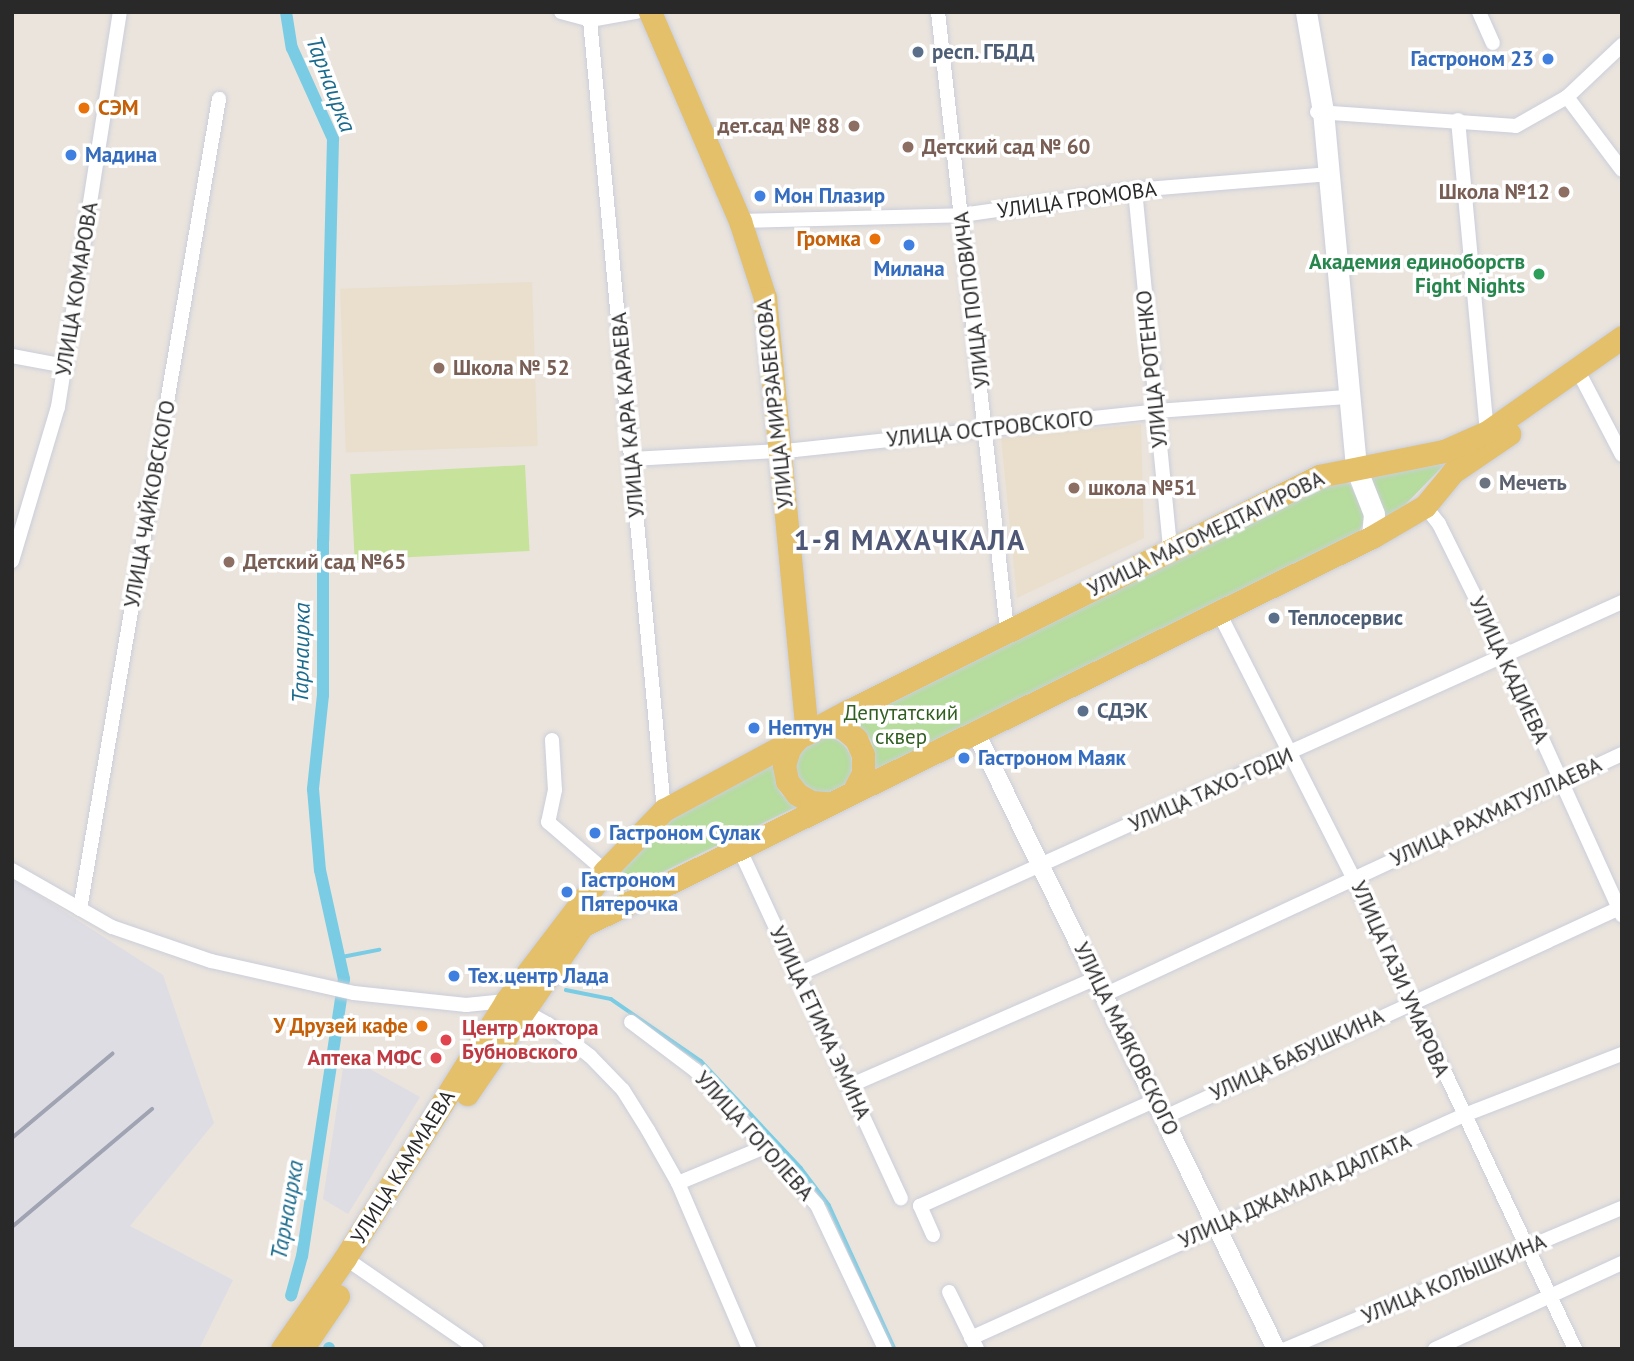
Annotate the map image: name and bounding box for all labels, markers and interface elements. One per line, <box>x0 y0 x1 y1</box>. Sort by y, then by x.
water label: Тарнаирка <box>300 32 362 136</box>
place label: респ. ГБДД <box>932 39 1036 65</box>
marker: респ. ГБДД <box>910 44 926 60</box>
place label: Гастроном 23 <box>1410 46 1534 72</box>
marker: Гастроном 23 <box>1540 51 1556 67</box>
place label: СЭМ <box>98 95 139 121</box>
marker: СЭМ <box>76 100 92 116</box>
place label: дет.сад № 88 <box>718 113 840 139</box>
marker: дет.сад № 88 <box>846 118 862 134</box>
place label: Детский сад № 60 <box>922 134 1090 160</box>
marker: Детский сад № 60 <box>900 139 916 155</box>
place label: Мадина <box>85 142 157 168</box>
marker: Мадина <box>63 147 79 163</box>
street label: УЛИЦА ГРОМОВА <box>995 176 1159 224</box>
place label: Школа №12 <box>1439 179 1550 205</box>
place label: Мон Плазир <box>774 183 885 209</box>
marker: Школа №12 <box>1556 184 1572 200</box>
marker: Мон Плазир <box>752 188 768 204</box>
street label: УЛИЦА КОМАРОВА <box>51 200 103 378</box>
street label: УЛИЦА ПОПОВИЧА <box>949 210 995 390</box>
place label: Громка <box>797 226 861 252</box>
marker: Громка <box>867 231 883 247</box>
marker: Милана <box>901 237 917 253</box>
place label: Академия единоборств Fight Nights <box>1309 249 1525 299</box>
place label: Милана <box>873 256 945 282</box>
marker: Академия единоборств Fight Nights <box>1531 266 1547 282</box>
street label: УЛИЦА РОТЕНКО <box>1131 289 1173 449</box>
street label: УЛИЦА МИРЗАБЕКОВА <box>751 298 799 510</box>
street label: УЛИЦА КАРА КАРАЕВА <box>606 310 650 520</box>
place label: Школа № 52 <box>453 355 570 381</box>
marker: Школа № 52 <box>431 360 447 376</box>
street label: УЛИЦА ЧАЙКОВСКОГО <box>119 398 181 610</box>
street label: УЛИЦА ОСТРОВСКОГО <box>885 406 1095 452</box>
street label: УЛИЦА МАГОМЕДТАГИРОВА <box>1084 466 1328 602</box>
place label: Мечеть <box>1499 470 1567 496</box>
place label: школа №51 <box>1088 475 1197 501</box>
marker: Мечеть <box>1477 475 1493 491</box>
marker: школа №51 <box>1066 480 1082 496</box>
district label: 1-Я МАХАЧКАЛА <box>795 523 1025 557</box>
place label: Детский сад №65 <box>243 549 406 575</box>
marker: Детский сад №65 <box>221 554 237 570</box>
street label: УЛИЦА КАДИЕВА <box>1464 592 1554 748</box>
water label: Тарнаирка <box>286 603 316 703</box>
place label: Теплосервис <box>1288 605 1403 631</box>
marker: Теплосервис <box>1266 610 1282 626</box>
place label: СДЭК <box>1097 698 1148 724</box>
park label: Депутатский сквер <box>844 700 958 750</box>
marker: СДЭК <box>1075 703 1091 719</box>
place label: Нептун <box>768 715 833 741</box>
marker: Нептун <box>746 720 762 736</box>
street label: УЛИЦА ТАХО-ГОДИ <box>1125 742 1297 838</box>
place label: Гастроном Маяк <box>978 745 1126 771</box>
marker: Гастроном Маяк <box>956 750 972 766</box>
street label: УЛИЦА РАХМАТУЛЛАЕВА <box>1386 752 1606 872</box>
place label: Гастроном Сулак <box>609 820 761 846</box>
marker: Гастроном Сулак <box>587 825 603 841</box>
place label: Гастроном Пятерочка <box>581 867 678 917</box>
street label: УЛИЦА ГАЗИ УМАРОВА <box>1345 877 1455 1081</box>
marker: Гастроном Пятерочка <box>559 884 575 900</box>
street label: УЛИЦА ЕТИМА ЭМИНА <box>764 922 876 1124</box>
street label: УЛИЦА МАЯКОВСКОГО <box>1068 938 1184 1140</box>
place label: Тех.центр Лада <box>468 963 609 989</box>
marker: Тех.центр Лада <box>446 968 462 984</box>
street label: УЛИЦА БАБУШКИНА <box>1206 1004 1388 1106</box>
place label: У Друзей кафе <box>273 1013 408 1039</box>
place label: Центр доктора Бубновского <box>462 1015 598 1065</box>
marker: У Друзей кафе <box>414 1018 430 1034</box>
marker: Центр доктора Бубновского <box>436 1030 456 1050</box>
place label: Аптека МФС <box>307 1045 422 1071</box>
marker: Аптека МФС <box>428 1050 444 1066</box>
street label: УЛИЦА ГОГОЛЕВА <box>689 1066 819 1206</box>
street label: УЛИЦА КАММАЕВА <box>345 1085 461 1249</box>
street label: УЛИЦА ДЖАМАЛА ДАЛГАТА <box>1174 1128 1416 1254</box>
water label: Тарнаирка <box>265 1158 309 1262</box>
street label: УЛИЦА КОЛЫШКИНА <box>1358 1229 1550 1329</box>

